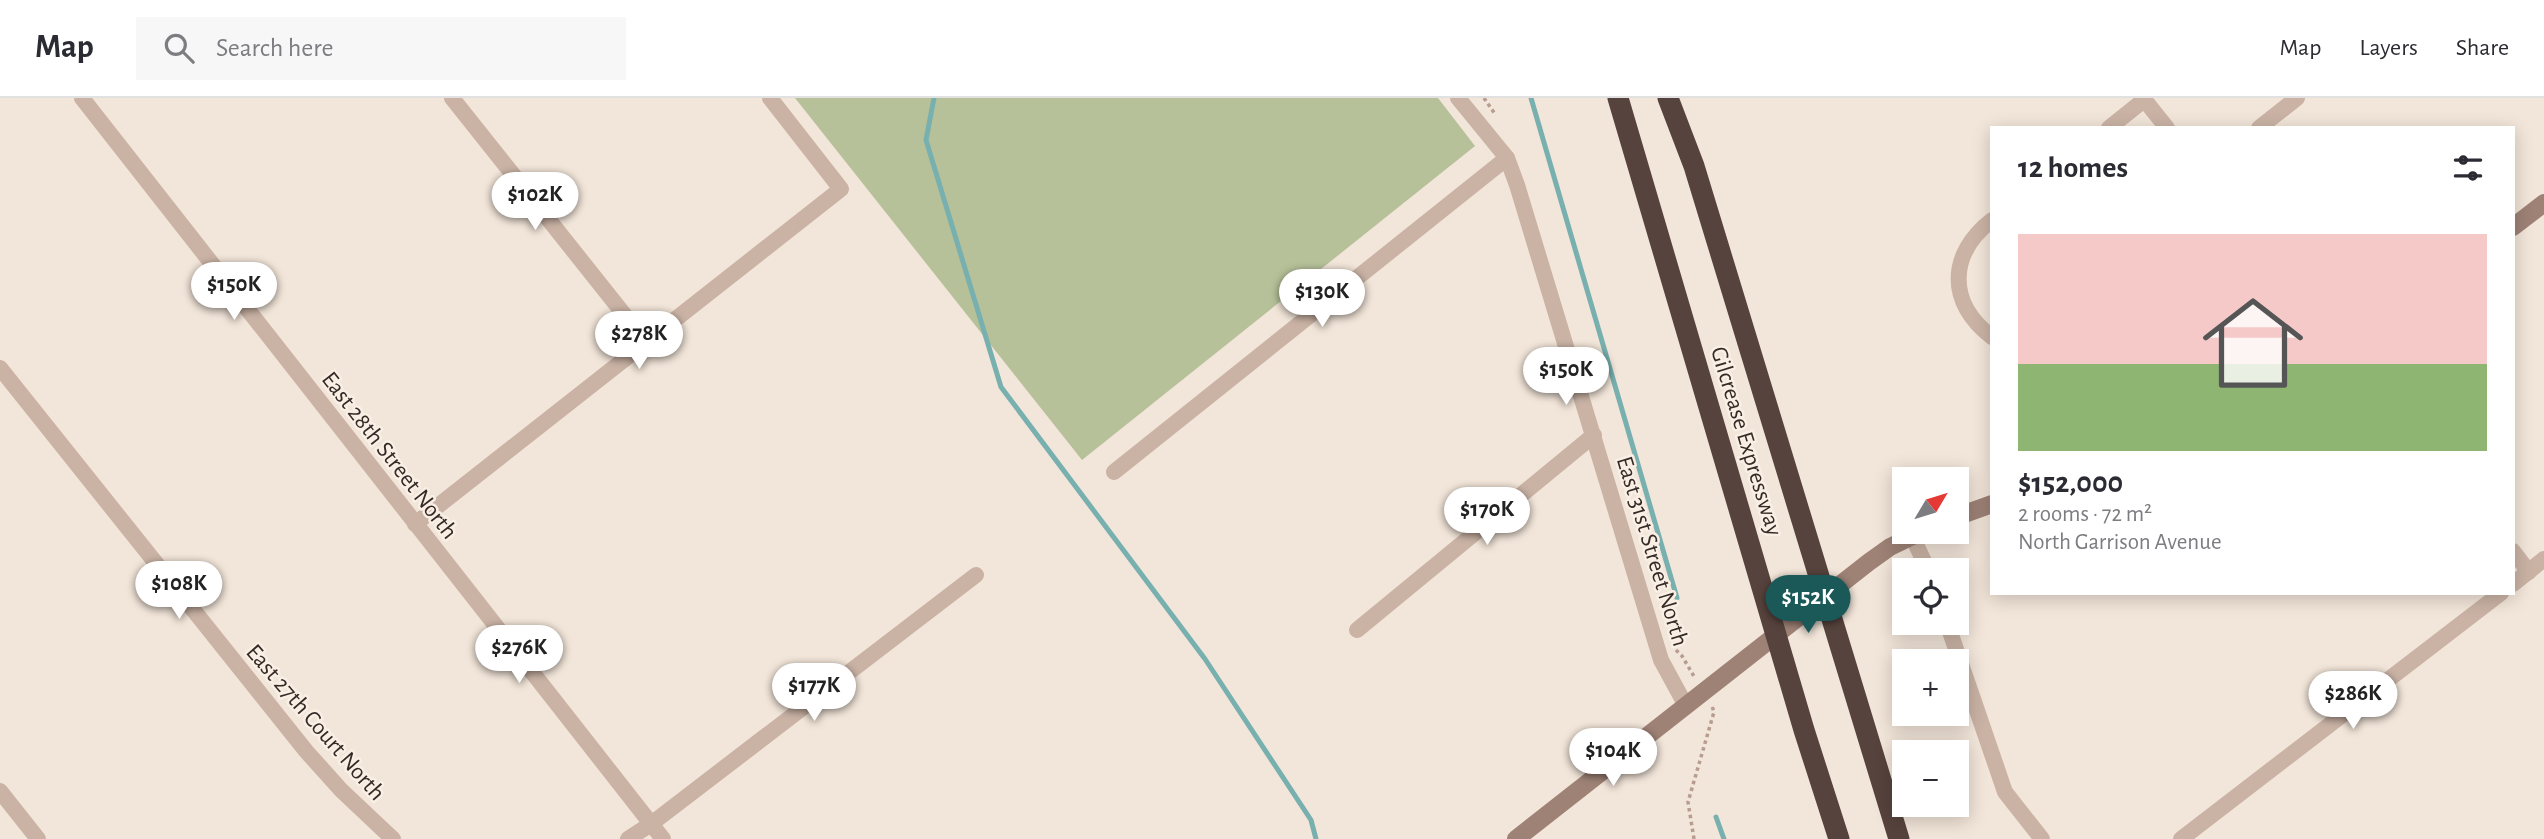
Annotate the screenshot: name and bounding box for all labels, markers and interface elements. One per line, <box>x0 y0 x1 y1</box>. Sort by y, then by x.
search box <box>136 17 626 80</box>
icon: search <box>160 29 198 67</box>
text: Map <box>35 31 94 64</box>
text: Search here <box>216 35 334 61</box>
text: Map <box>2279 36 2321 60</box>
text: Layers <box>2359 36 2418 60</box>
text: Share <box>2456 36 2509 60</box>
icon: filters <box>2449 149 2487 187</box>
text: 12 homes <box>2018 153 2128 183</box>
pin: $102K <box>486 172 584 232</box>
text: $102K <box>508 183 562 206</box>
pin: $150K <box>185 262 283 322</box>
pin: $130K <box>1273 270 1371 329</box>
text: $150K <box>207 273 261 296</box>
text: $130K <box>1295 280 1349 303</box>
icon: home <box>2190 280 2316 406</box>
pin: $278K <box>590 312 688 371</box>
text: $278K <box>611 322 667 345</box>
street label: Gilcrease Expressway <box>1706 344 1786 539</box>
pin: $150K <box>1517 348 1615 407</box>
text: $150K <box>1539 358 1593 381</box>
street label: East 28th Street North <box>317 368 462 544</box>
street label: East 31st Street North <box>1612 454 1692 649</box>
north arrow <box>1892 467 1969 544</box>
map controls <box>1892 467 1969 817</box>
text: $152,000 <box>2018 468 2123 498</box>
pin: $170K <box>1438 488 1536 547</box>
text: $170K <box>1460 498 1514 521</box>
text: 2 rooms · 72 m² <box>2018 503 2152 526</box>
text: North Garrison Avenue <box>2018 531 2222 554</box>
button: locate <box>1892 558 1969 635</box>
pin: $108K <box>130 561 228 621</box>
text: $108K <box>151 572 207 595</box>
pin: $152K <box>1759 575 1857 635</box>
text: $152K <box>1782 586 1834 609</box>
pin: $276K <box>470 626 568 685</box>
text: $276K <box>491 636 547 659</box>
street label: East 27th Court North <box>241 640 389 805</box>
button: + <box>1892 649 1969 726</box>
pin: $177K <box>765 664 863 723</box>
pin: $286K <box>2304 672 2402 731</box>
text: $177K <box>788 674 840 697</box>
text: $286K <box>2324 682 2382 705</box>
pin: $104K <box>1564 728 1662 788</box>
text: $104K <box>1585 739 1641 762</box>
button: − <box>1892 740 1969 817</box>

